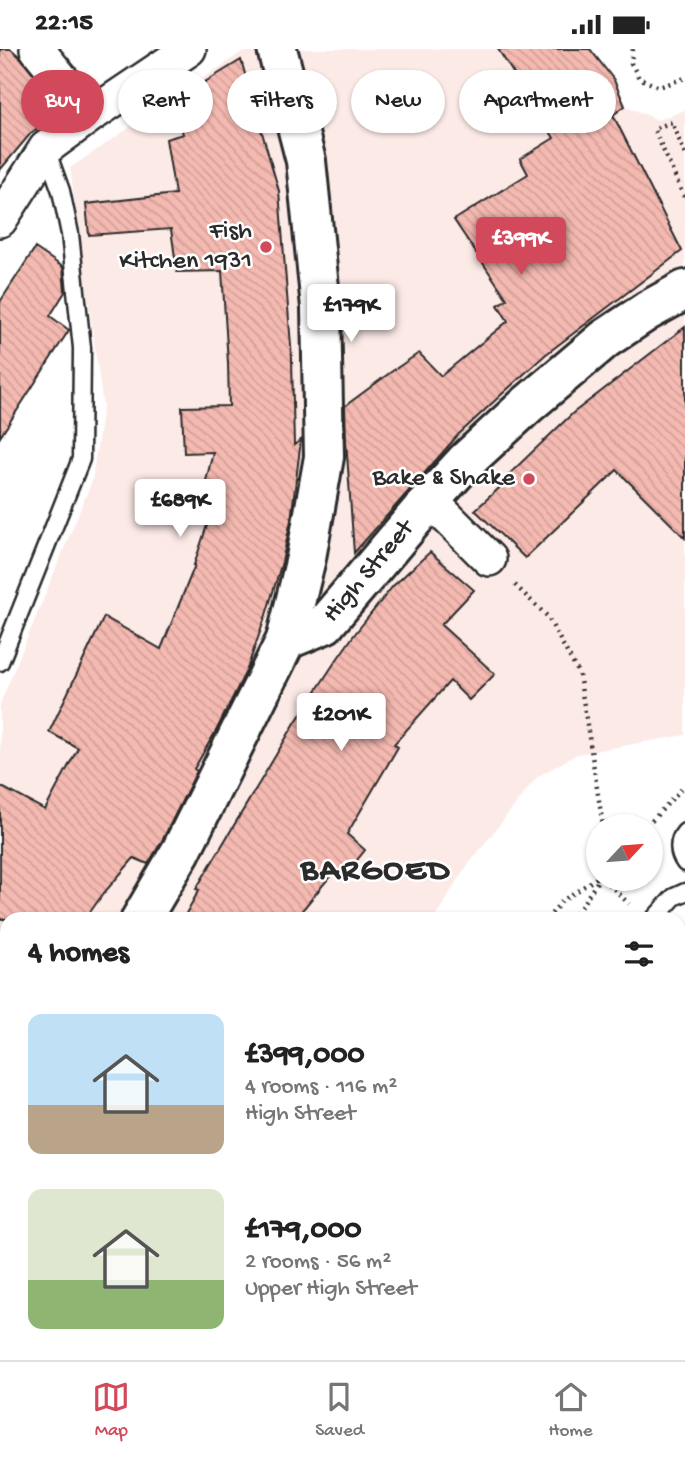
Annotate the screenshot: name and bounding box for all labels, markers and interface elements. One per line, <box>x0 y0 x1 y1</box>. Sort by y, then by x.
text: 22:15 <box>35 9 93 40</box>
chip: Buy <box>21 70 104 133</box>
chip: Rent <box>118 70 213 133</box>
chip: Filters <box>227 70 337 133</box>
chip: New <box>351 70 445 133</box>
chip: Apartment <box>459 70 616 133</box>
place label: Fish Kitchen 1931 <box>119 217 252 278</box>
pin: £399K <box>472 217 570 277</box>
text: £399K <box>492 226 550 253</box>
marker: Fish Kitchen 1931 <box>258 239 274 255</box>
pin: £179K <box>302 285 400 344</box>
text: £179K <box>323 293 379 320</box>
place label: Bake & Shake <box>371 464 516 495</box>
marker: Bake & Shake <box>521 471 537 487</box>
pin: £689K <box>131 479 229 539</box>
text: £689K <box>151 488 209 515</box>
street label: High Street <box>317 512 423 630</box>
pin: £201K <box>292 693 390 753</box>
text: £201K <box>313 702 369 729</box>
north arrow <box>586 814 663 891</box>
map controls <box>586 814 663 891</box>
district label: BARGOED <box>300 853 451 891</box>
icon: filters <box>620 935 658 973</box>
text: 4 homes <box>28 937 129 972</box>
text: £399,000 <box>245 1039 364 1074</box>
icon: home <box>84 1042 168 1126</box>
text: 4 rooms · 116 m² <box>245 1074 397 1101</box>
text: High Street <box>245 1101 355 1128</box>
text: £179,000 <box>245 1214 362 1249</box>
icon: home <box>84 1217 168 1301</box>
text: 2 rooms · 56 m² <box>245 1249 391 1276</box>
text: Upper High Street <box>245 1276 417 1303</box>
tab: Map <box>92 1378 130 1443</box>
tab: Saved <box>315 1378 364 1443</box>
tab: Home <box>549 1378 593 1443</box>

